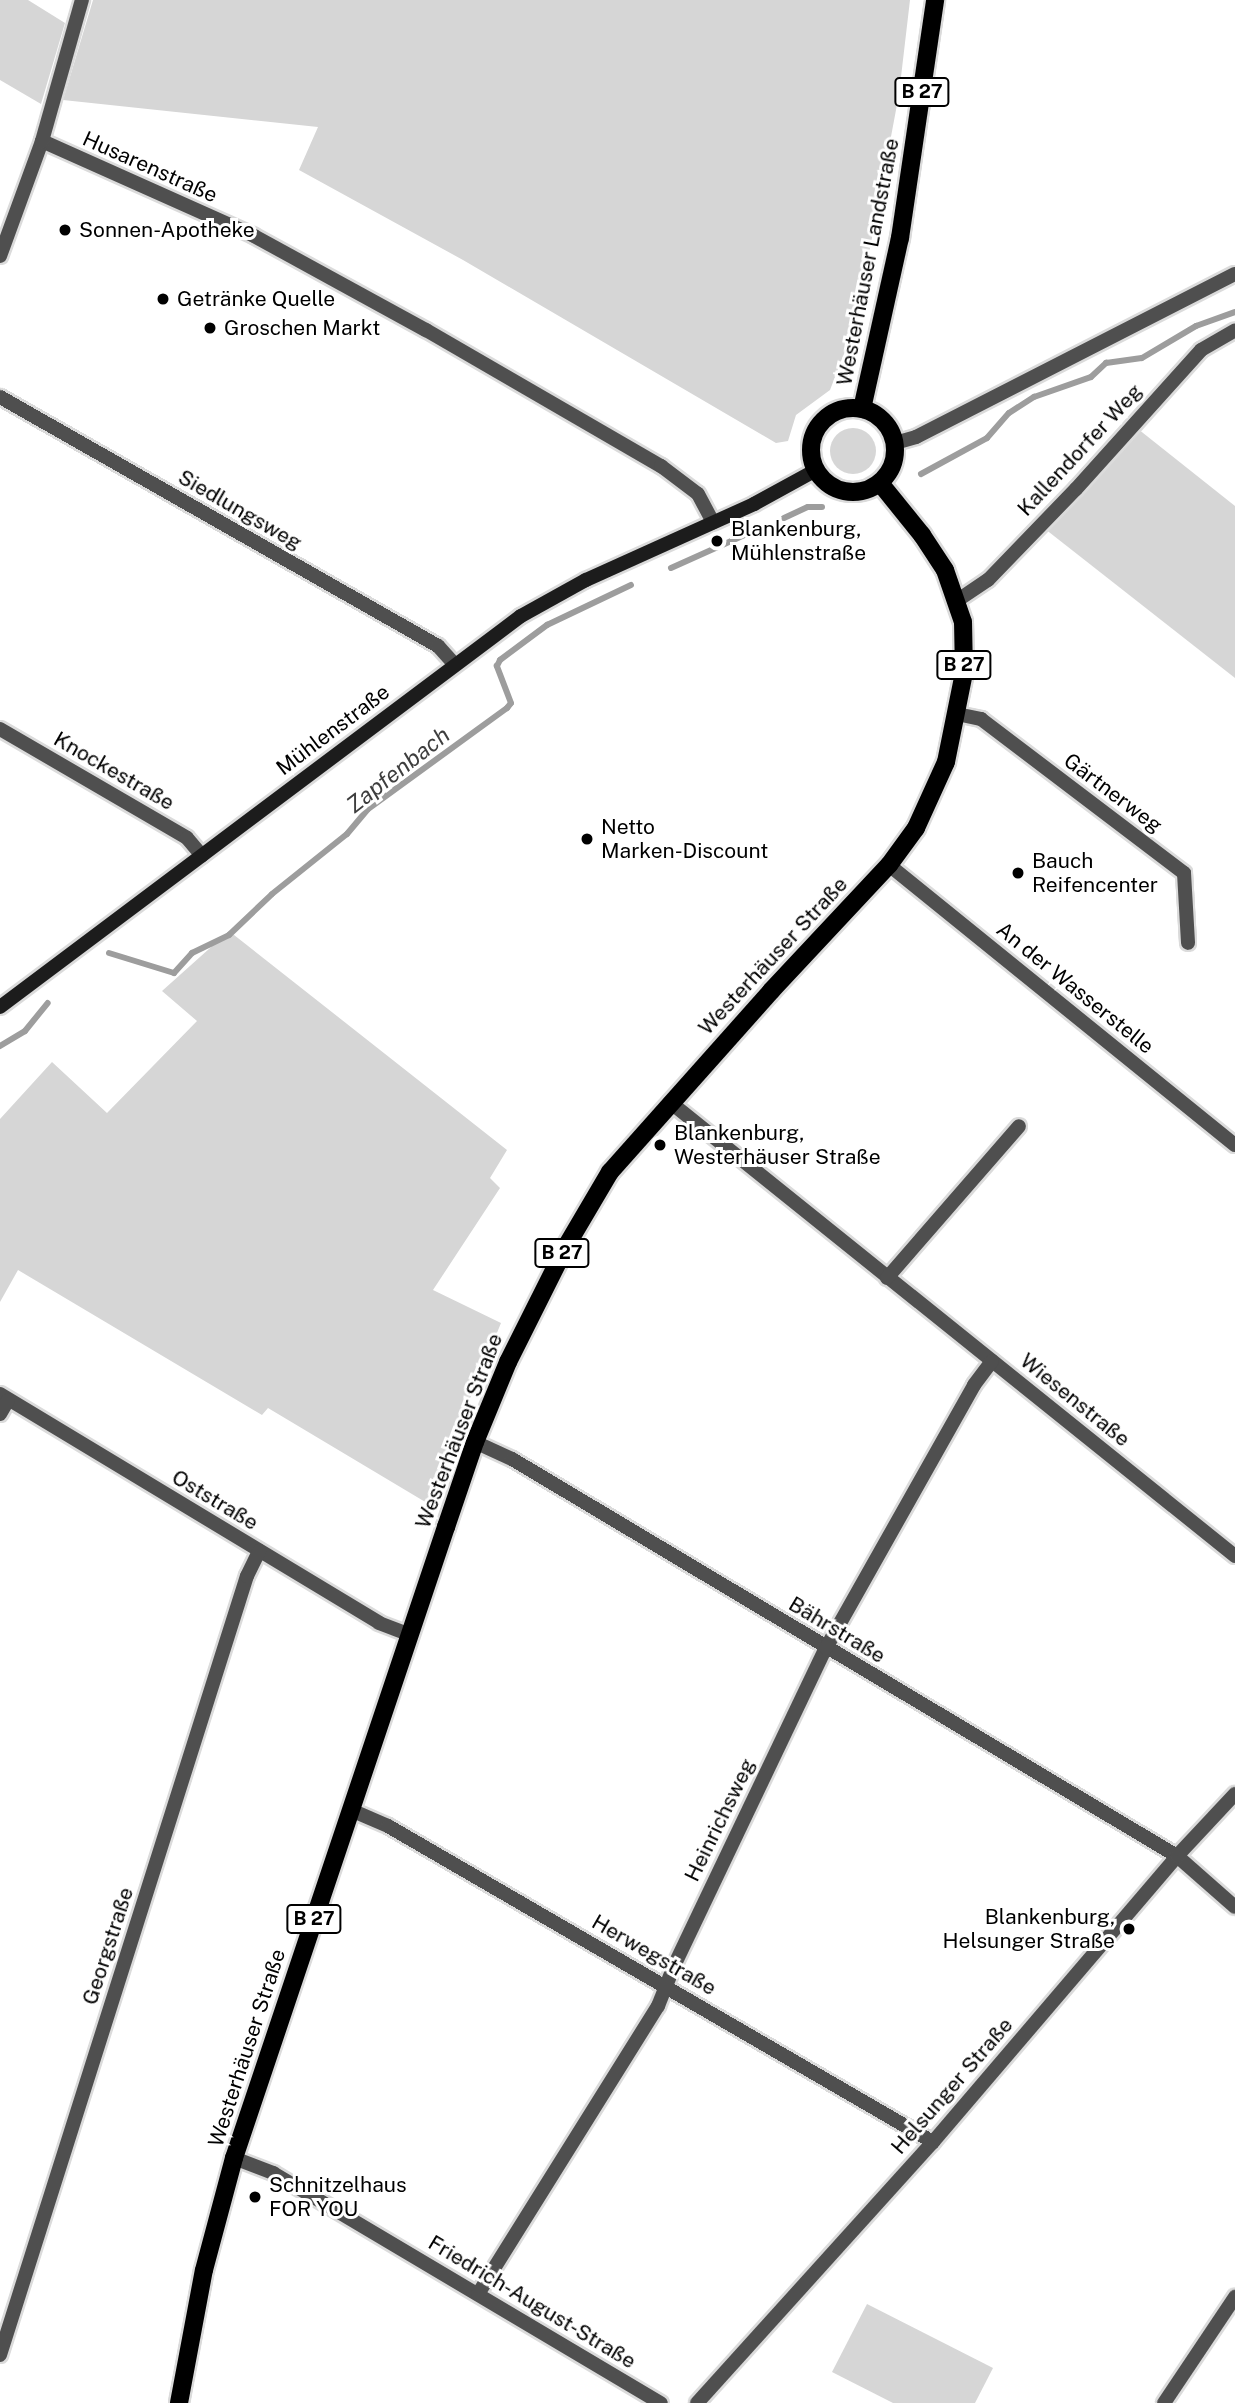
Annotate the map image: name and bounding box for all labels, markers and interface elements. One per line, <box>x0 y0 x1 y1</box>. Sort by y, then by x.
road number: B 27 <box>894 76 950 108</box>
street label: Husarenstraße <box>79 126 221 208</box>
street label: Westerhäuser Landstraße <box>832 136 904 388</box>
place label: Sonnen-Apotheke <box>79 217 255 243</box>
marker: Sonnen-Apotheke <box>57 222 73 238</box>
place label: Getränke Quelle <box>177 286 335 312</box>
marker: Getränke Quelle <box>155 291 171 307</box>
place label: Groschen Markt <box>224 315 380 341</box>
marker: Groschen Markt <box>202 320 218 336</box>
street label: Kallendorfer Weg <box>1012 379 1148 521</box>
street label: Siedlungsweg <box>174 464 306 556</box>
place label: Blankenburg, Mühlenstraße <box>731 516 866 566</box>
marker: Blankenburg, Mühlenstraße <box>709 533 725 549</box>
road number: B 27 <box>936 650 992 680</box>
street label: Mühlenstraße <box>271 679 395 781</box>
water label: Zapfenbach <box>341 721 455 819</box>
street label: Knockestraße <box>49 726 179 816</box>
street label: Gärtnerweg <box>1059 748 1167 838</box>
place label: Netto Marken-Discount <box>601 814 768 864</box>
marker: Netto Marken-Discount <box>579 831 595 847</box>
place label: Bauch Reifencenter <box>1032 848 1158 898</box>
marker: Bauch Reifencenter <box>1010 865 1026 881</box>
street label: Westerhäuser Straße <box>693 872 853 1040</box>
street label: An der Wasserstelle <box>991 917 1159 1059</box>
place label: Blankenburg, Westerhäuser Straße <box>674 1120 881 1170</box>
marker: Blankenburg, Westerhäuser Straße <box>652 1137 668 1153</box>
road number: B 27 <box>534 1238 590 1268</box>
street label: Westerhäuser Straße <box>410 1330 508 1532</box>
street label: Wiesenstraße <box>1015 1348 1135 1452</box>
street label: Oststraße <box>167 1464 263 1536</box>
street label: Bährstraße <box>784 1591 890 1669</box>
street label: Heinrichsweg <box>679 1754 761 1886</box>
street label: Georgstraße <box>77 1884 139 2008</box>
road number: B 27 <box>286 1904 342 1935</box>
place label: Blankenburg, Helsunger Straße <box>943 1904 1115 1954</box>
street label: Herwegstraße <box>587 1909 721 2001</box>
marker: Blankenburg, Helsunger Straße <box>1121 1921 1137 1937</box>
street label: Westerhäuser Straße <box>203 1946 291 2150</box>
street label: Helsunger Straße <box>886 2013 1018 2159</box>
place label: Schnitzelhaus FOR YOU <box>269 2172 407 2222</box>
marker: Schnitzelhaus FOR YOU <box>247 2189 263 2205</box>
street label: Friedrich-August-Straße <box>424 2230 640 2374</box>

